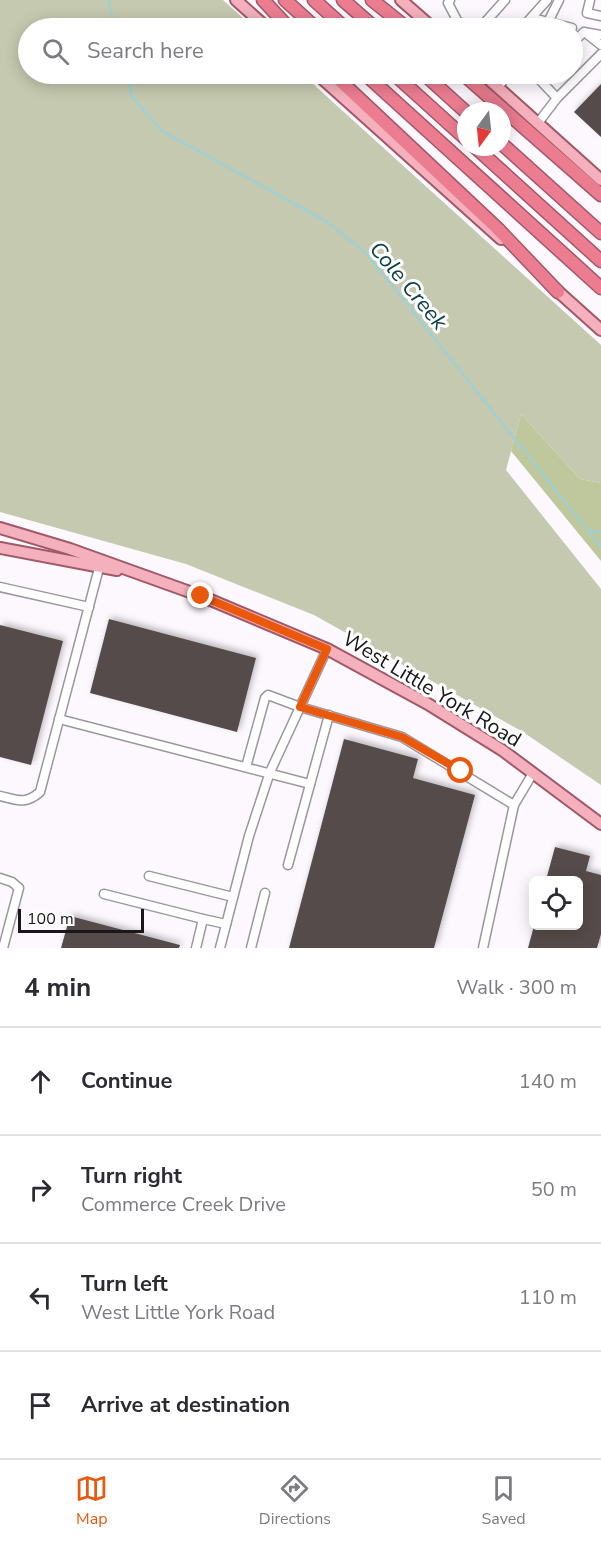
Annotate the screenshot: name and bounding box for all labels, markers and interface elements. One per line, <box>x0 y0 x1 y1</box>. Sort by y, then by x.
search box <box>18 18 583 84</box>
icon: search <box>39 35 72 68</box>
text: Search here <box>87 36 204 66</box>
north arrow <box>457 102 511 156</box>
water label: Cole Creek <box>362 235 455 337</box>
route end <box>187 582 213 608</box>
street label: West Little York Road <box>337 624 527 754</box>
route start <box>447 757 473 783</box>
map controls <box>529 876 583 930</box>
button: locate <box>529 876 583 930</box>
scale bar <box>18 906 144 934</box>
text: 100 m <box>27 908 74 930</box>
text: 4 min <box>24 970 91 1005</box>
text: Walk · 300 m <box>457 974 577 1001</box>
icon: ahead <box>24 1065 57 1098</box>
text: Continue <box>81 1066 172 1096</box>
text: 140 m <box>519 1068 577 1095</box>
text: Turn right <box>81 1161 182 1191</box>
icon: right <box>24 1173 57 1206</box>
text: 50 m <box>531 1176 577 1203</box>
text: Commerce Creek Drive <box>81 1191 286 1218</box>
text: Turn left <box>81 1269 168 1299</box>
icon: left <box>24 1281 57 1314</box>
text: 110 m <box>519 1284 577 1311</box>
text: West Little York Road <box>81 1299 275 1326</box>
icon: arrive <box>24 1389 57 1422</box>
text: Arrive at destination <box>81 1390 290 1420</box>
tab: Map <box>75 1472 108 1530</box>
tab: Directions <box>259 1472 331 1530</box>
tab: Saved <box>482 1472 526 1530</box>

